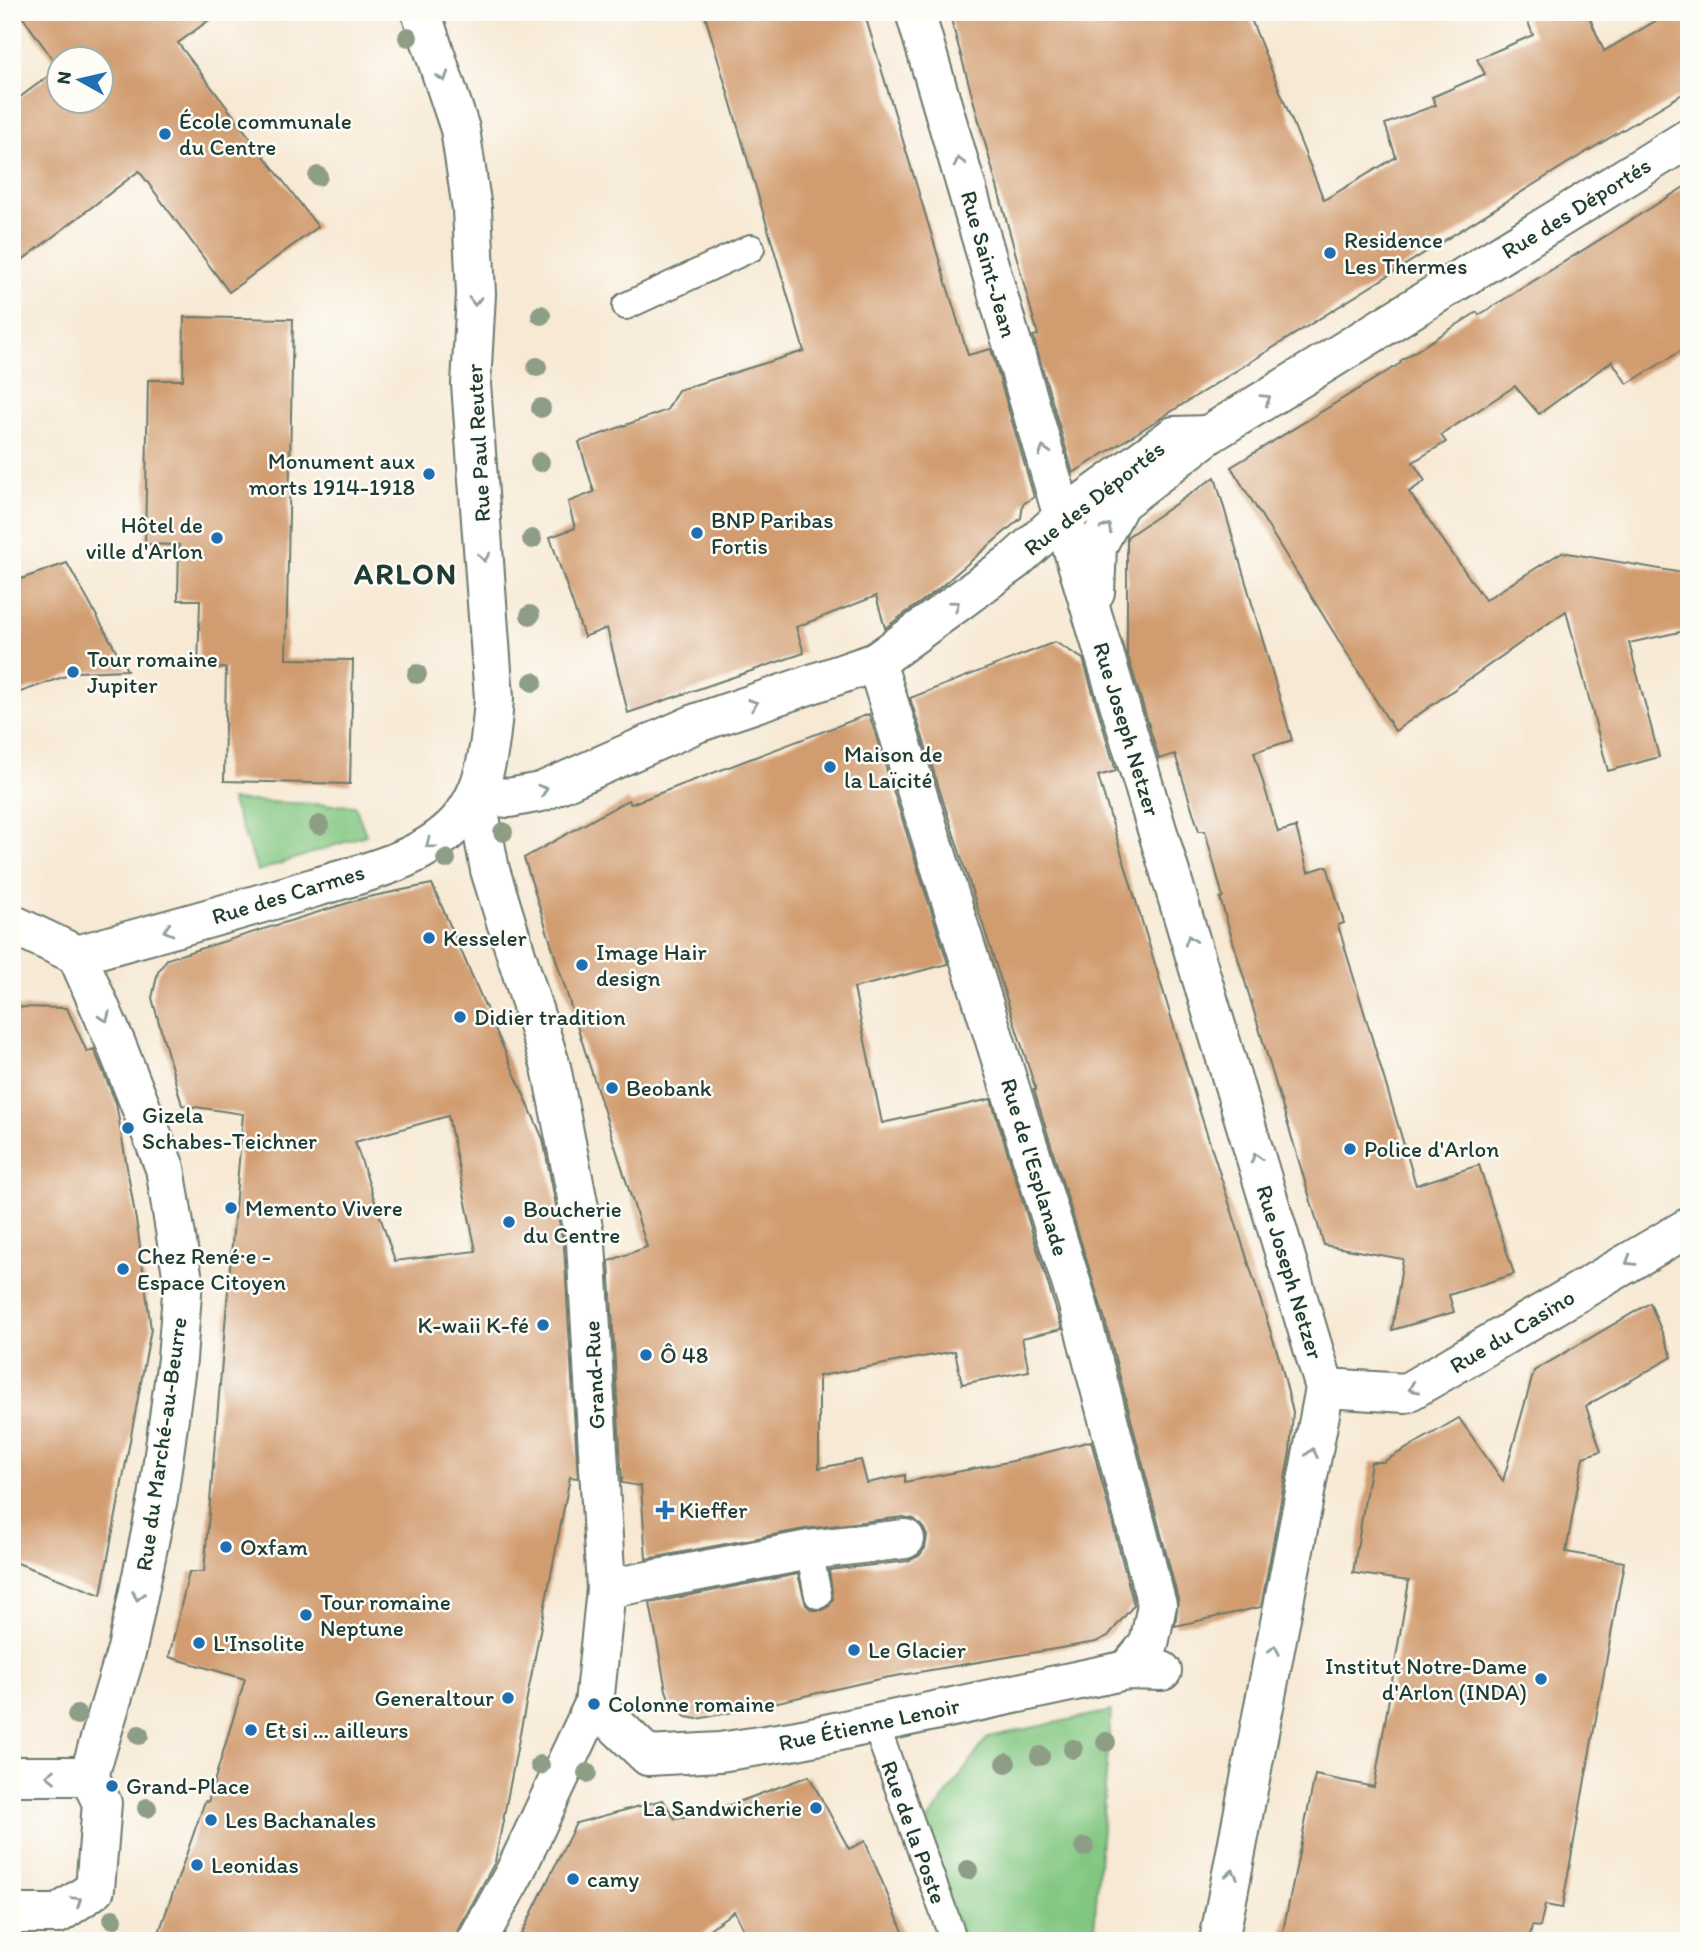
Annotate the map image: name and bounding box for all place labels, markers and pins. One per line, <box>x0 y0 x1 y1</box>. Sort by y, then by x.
place label: École communale du Centre <box>179 107 352 161</box>
marker: École communale du Centre <box>157 126 173 142</box>
place label: Residence Les Thermes <box>1344 226 1467 280</box>
marker: Residence Les Thermes <box>1322 245 1338 261</box>
place label: Monument aux morts 1914-1918 <box>249 447 415 501</box>
marker: Monument aux morts 1914-1918 <box>421 466 437 482</box>
place label: BNP Paribas Fortis <box>711 506 834 560</box>
place label: Hôtel de ville d'Arlon <box>86 511 203 565</box>
marker: BNP Paribas Fortis <box>689 525 705 541</box>
marker: Hôtel de ville d'Arlon <box>209 530 225 546</box>
place label: Tour romaine Jupiter <box>87 645 218 699</box>
marker: Tour romaine Jupiter <box>65 664 81 680</box>
place label: Maison de la Laïcité <box>844 740 943 794</box>
marker: Maison de la Laïcité <box>822 759 838 775</box>
place label: Kesseler <box>443 924 527 952</box>
marker: Kesseler <box>421 930 437 946</box>
place label: Image Hair design <box>596 938 707 992</box>
marker: Image Hair design <box>574 957 590 973</box>
place label: Didier tradition <box>474 1003 626 1031</box>
marker: Didier tradition <box>452 1009 468 1025</box>
place label: Beobank <box>626 1074 712 1102</box>
marker: Beobank <box>604 1080 620 1096</box>
place label: Gizela Schabes-Teichner <box>142 1101 317 1155</box>
marker: Gizela Schabes-Teichner <box>120 1120 136 1136</box>
place label: Police d'Arlon <box>1364 1135 1499 1163</box>
marker: Police d'Arlon <box>1342 1141 1358 1157</box>
place label: Memento Vivere <box>245 1194 403 1222</box>
place label: Boucherie du Centre <box>523 1195 622 1249</box>
marker: Memento Vivere <box>223 1200 239 1216</box>
marker: Boucherie du Centre <box>501 1214 517 1230</box>
place label: Chez René·e - Espace Citoyen <box>137 1242 286 1296</box>
marker: Chez René·e - Espace Citoyen <box>115 1261 131 1277</box>
place label: K-waii K-fé <box>418 1311 529 1339</box>
marker: K-waii K-fé <box>535 1317 551 1333</box>
place label: Ô 48 <box>660 1341 708 1369</box>
marker: Ô 48 <box>638 1347 654 1363</box>
place label: Kieffer <box>679 1496 747 1524</box>
marker: Kieffer <box>657 1502 673 1518</box>
place label: Oxfam <box>240 1533 308 1561</box>
marker: Oxfam <box>218 1539 234 1555</box>
place label: Tour romaine Neptune <box>320 1588 451 1642</box>
marker: Tour romaine Neptune <box>298 1607 314 1623</box>
place label: L'Insolite <box>213 1629 305 1657</box>
marker: L'Insolite <box>191 1635 207 1651</box>
place label: Le Glacier <box>868 1636 966 1664</box>
marker: Le Glacier <box>846 1642 862 1658</box>
place label: Institut Notre-Dame d'Arlon (INDA) <box>1325 1652 1527 1706</box>
marker: Institut Notre-Dame d'Arlon (INDA) <box>1533 1671 1549 1687</box>
place label: Generaltour <box>374 1684 494 1712</box>
marker: Generaltour <box>500 1690 516 1706</box>
place label: Colonne romaine <box>608 1690 775 1718</box>
marker: Colonne romaine <box>586 1696 602 1712</box>
place label: Et si … ailleurs <box>265 1716 409 1744</box>
marker: Et si … ailleurs <box>243 1722 259 1738</box>
place label: Grand-Place <box>126 1772 250 1800</box>
marker: Grand-Place <box>104 1778 120 1794</box>
place label: La Sandwicherie <box>643 1794 802 1822</box>
marker: La Sandwicherie <box>808 1800 824 1816</box>
place label: Les Bachanales <box>225 1806 376 1834</box>
marker: Les Bachanales <box>203 1812 219 1828</box>
place label: Leonidas <box>211 1851 299 1879</box>
marker: Leonidas <box>189 1857 205 1873</box>
place label: camy <box>587 1865 639 1893</box>
marker: camy <box>565 1871 581 1887</box>

